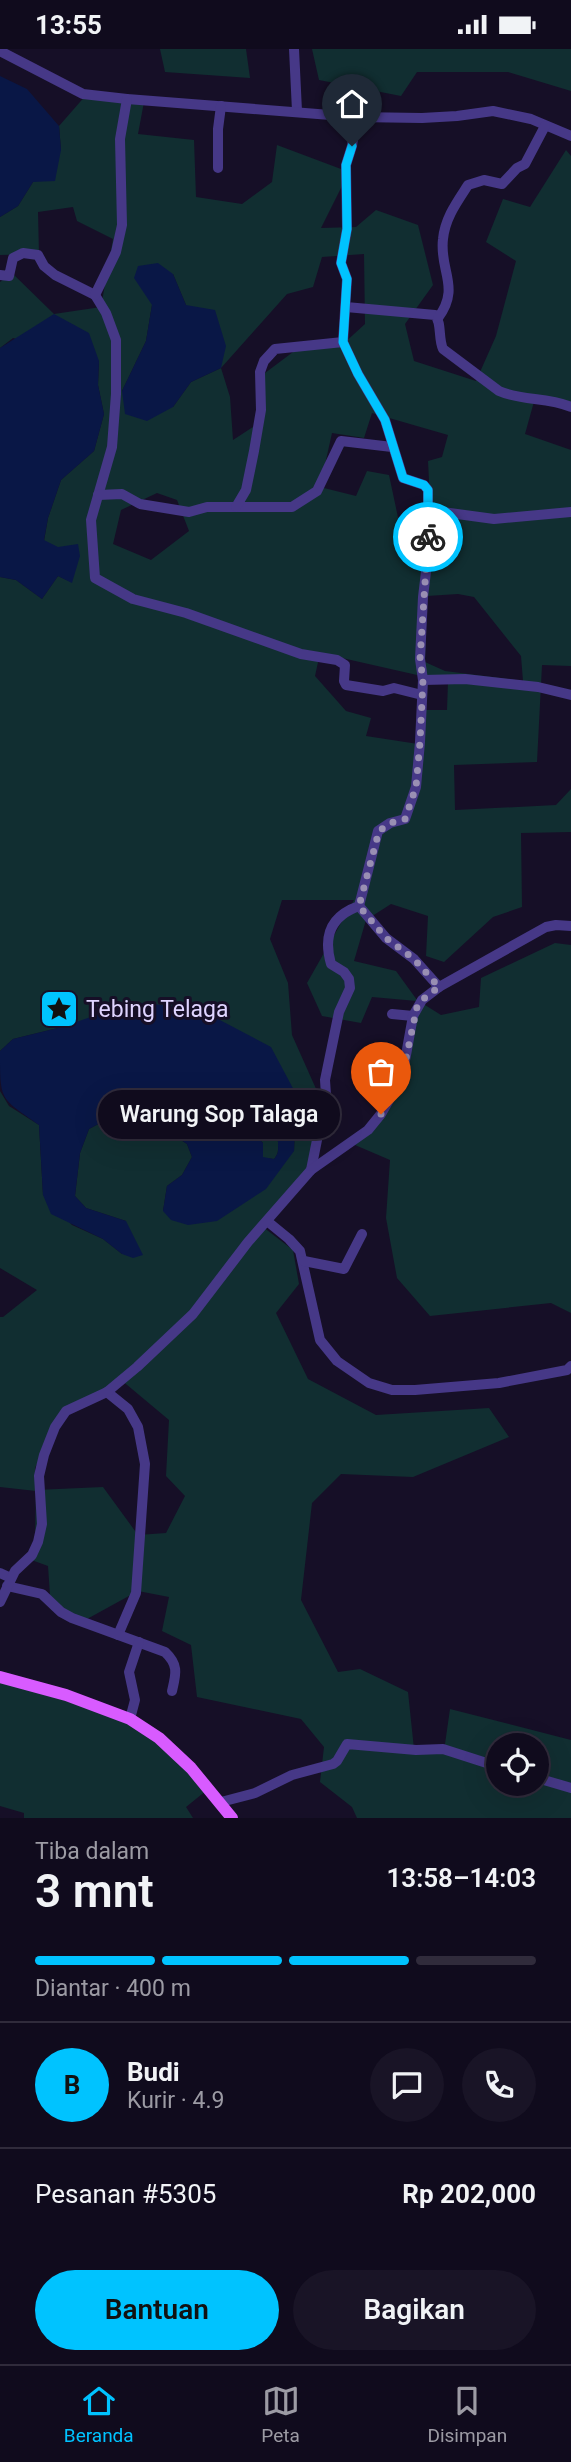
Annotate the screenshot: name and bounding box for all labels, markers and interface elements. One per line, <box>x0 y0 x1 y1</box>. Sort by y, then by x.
text: 13:55 <box>35 10 102 40</box>
pin <box>322 74 382 146</box>
icon: home <box>333 85 371 123</box>
courier <box>393 502 463 572</box>
icon: bike <box>409 518 447 556</box>
place icon: Tebing Telaga <box>38 988 80 1030</box>
place label: Tebing Telaga <box>86 996 229 1023</box>
pin <box>351 1042 411 1114</box>
icon: bag <box>362 1053 400 1091</box>
callout: Warung Sop Talaga <box>98 1089 339 1139</box>
text: Warung Sop Talaga <box>120 1101 318 1128</box>
map controls <box>486 1733 549 1796</box>
button: locate <box>486 1733 549 1796</box>
text: Tiba dalam <box>35 1838 149 1865</box>
text: 13:58–14:03 <box>386 1863 536 1893</box>
text: 3 mnt <box>35 1864 154 1918</box>
text: Diantar · 400 m <box>35 1975 191 2002</box>
button: chat <box>370 2048 444 2122</box>
button: phone <box>462 2048 536 2122</box>
text: Budi <box>127 2057 180 2087</box>
text: B <box>64 2070 80 2100</box>
text: Kurir · 4.9 <box>127 2087 224 2114</box>
text: Pesanan #5305 <box>35 2179 216 2209</box>
text: Rp 202,000 <box>402 2179 536 2209</box>
button: Bantuan <box>35 2270 279 2350</box>
button: Bagikan <box>293 2270 536 2350</box>
tab: Beranda <box>64 2382 134 2447</box>
tab: Peta <box>261 2382 300 2447</box>
tab: Disimpan <box>427 2382 507 2447</box>

